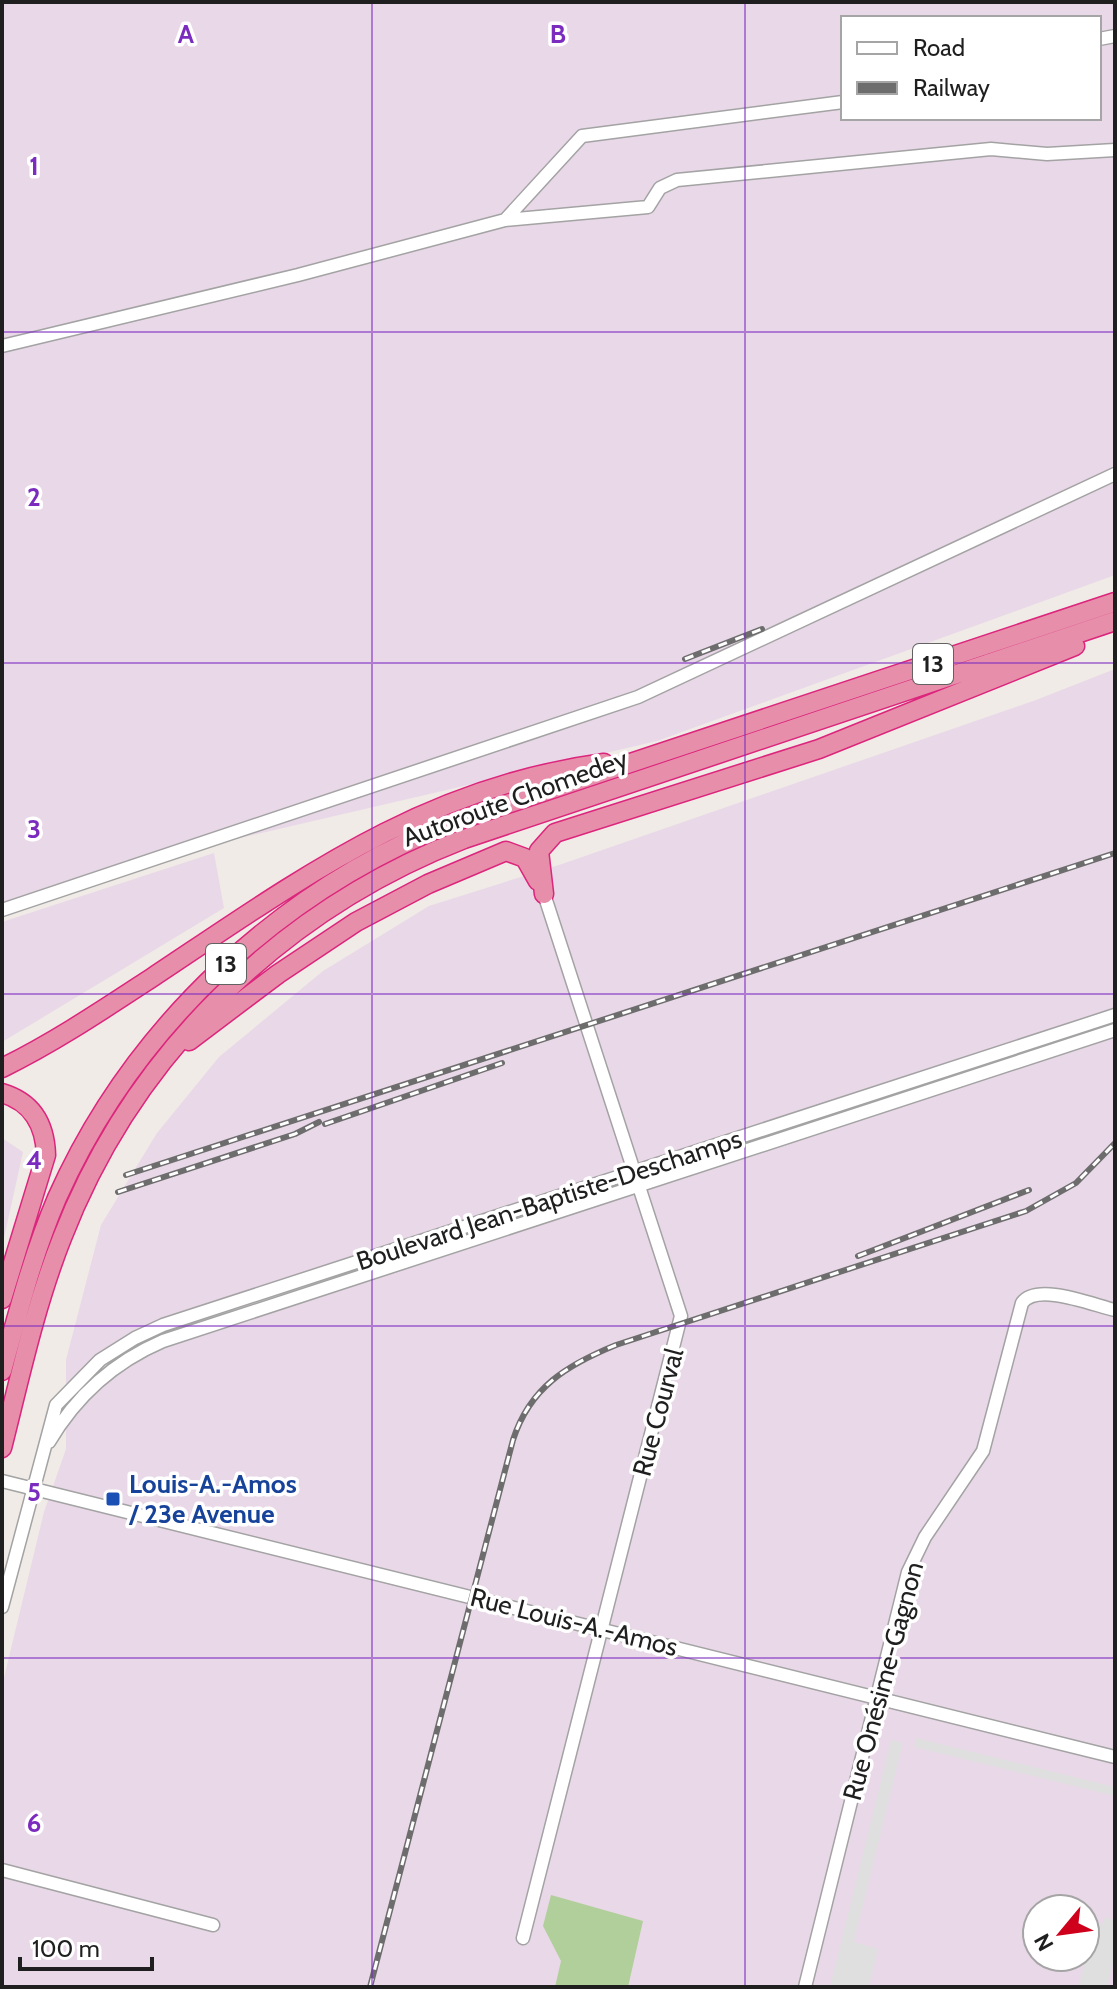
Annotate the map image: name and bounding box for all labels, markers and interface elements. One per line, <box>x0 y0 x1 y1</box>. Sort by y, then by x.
legend <box>841 16 1101 120</box>
text: A <box>178 18 195 50</box>
text: B <box>550 18 566 50</box>
text: Road <box>913 33 965 62</box>
text: Railway <box>913 73 990 102</box>
text: 1 <box>29 150 39 182</box>
text: 2 <box>27 481 41 513</box>
road number: 13 <box>913 644 953 684</box>
street label: Autoroute Chomedey <box>398 742 632 854</box>
text: 3 <box>27 813 41 845</box>
road number: 13 <box>206 944 246 984</box>
street label: Boulevard Jean-Baptiste-Deschamps <box>352 1122 746 1278</box>
text: 4 <box>26 1144 42 1176</box>
street label: Rue Courval <box>626 1344 690 1480</box>
place label: Louis-A.-Amos / 23e Avenue <box>128 1468 297 1530</box>
text: 5 <box>27 1476 41 1508</box>
marker: Louis-A.-Amos / 23e Avenue <box>104 1490 122 1508</box>
street label: Rue Onésime-Gagnon <box>836 1558 930 1804</box>
street label: Rue Louis-A.-Amos <box>467 1581 681 1663</box>
text: 6 <box>27 1807 41 1839</box>
north arrow <box>1021 1893 1101 1973</box>
scale bar <box>20 1921 152 1971</box>
text: N <box>1028 1929 1060 1956</box>
text: 100 m <box>32 1934 100 1963</box>

